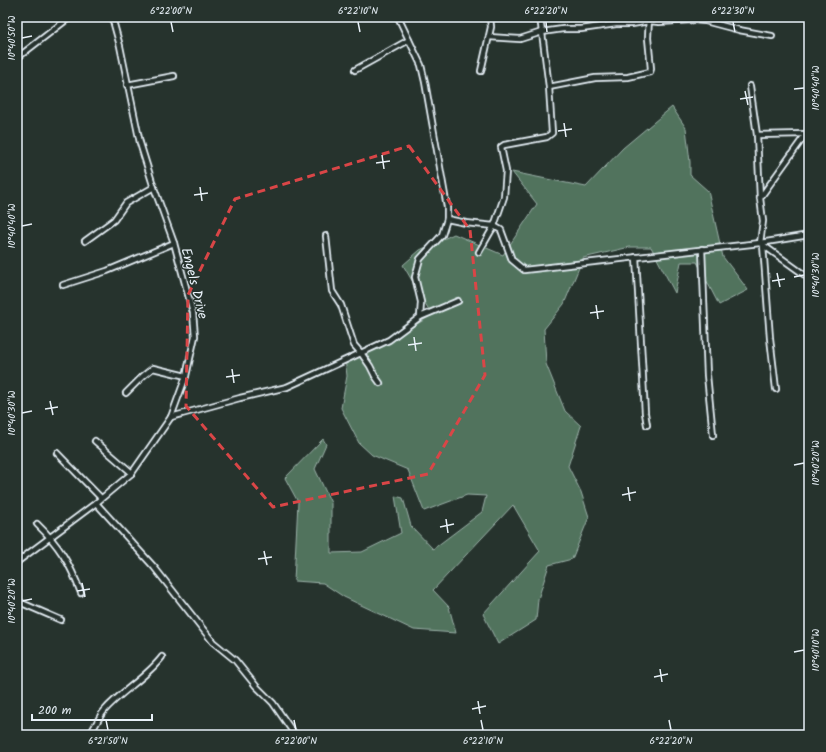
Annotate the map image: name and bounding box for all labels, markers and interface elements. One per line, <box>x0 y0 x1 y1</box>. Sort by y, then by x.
text: 6°22'00"N <box>150 3 192 19</box>
text: 6°22'10"N <box>338 3 378 19</box>
text: 6°22'20"N <box>525 3 568 19</box>
text: 6°22'30"N <box>712 3 755 19</box>
text: 10°40'50"W <box>4 15 20 61</box>
text: 10°40'40"W <box>808 65 824 111</box>
text: 10°40'40"W <box>4 203 20 249</box>
street label: Engels Drive <box>175 245 214 322</box>
text: 10°40'30"W <box>808 252 824 298</box>
text: 10°40'30"W <box>4 390 20 436</box>
text: 10°40'20"W <box>808 440 824 486</box>
text: 10°40'20"W <box>4 578 20 624</box>
text: 10°40'10"W <box>808 628 824 671</box>
scale bar <box>32 696 152 722</box>
text: 200 m <box>38 701 72 720</box>
text: 6°21'50"N <box>88 733 128 749</box>
text: 6°22'00"N <box>275 733 317 749</box>
text: 6°22'10"N <box>463 733 503 749</box>
text: 6°22'20"N <box>650 733 693 749</box>

